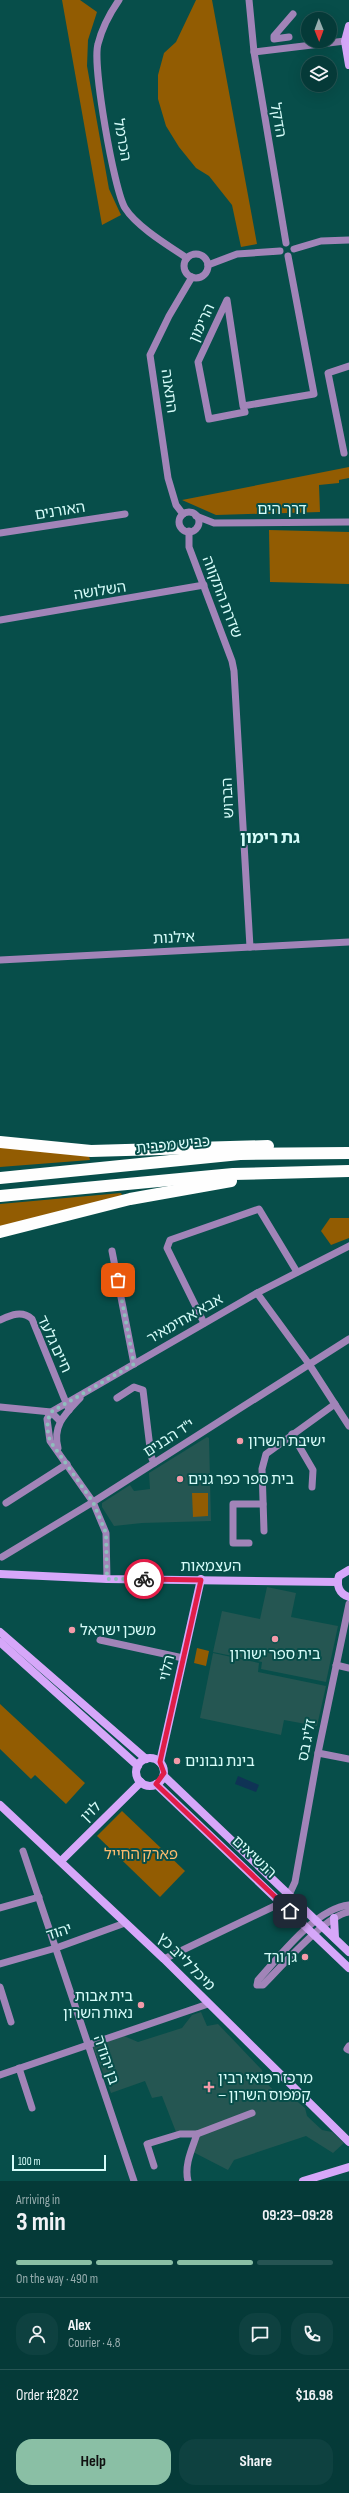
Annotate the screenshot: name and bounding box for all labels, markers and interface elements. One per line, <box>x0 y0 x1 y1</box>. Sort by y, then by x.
north arrow <box>301 12 337 48</box>
map controls <box>301 12 337 92</box>
button: layers <box>301 56 337 92</box>
street label: הדקל <box>266 101 290 139</box>
street label: הכרמל <box>109 117 135 163</box>
street label: הרימון <box>185 300 219 346</box>
street label: התאנה <box>157 368 181 414</box>
street label: האורנים <box>33 498 87 524</box>
street label: דרך הים <box>257 500 307 519</box>
street label: שדרת התקווה <box>198 553 246 641</box>
street label: השלושה <box>72 577 128 605</box>
street label: הברוש <box>217 777 239 819</box>
district label: גת רימון <box>240 828 300 848</box>
street label: אילנות <box>153 927 195 949</box>
street label: כביש מכבית <box>135 1132 211 1158</box>
pin <box>101 1263 135 1297</box>
icon: bag <box>107 1269 129 1291</box>
street label: אבא אחימאיר <box>144 1290 226 1348</box>
street label: חיים גלעד <box>32 1312 76 1376</box>
street label: י"ד הבנים <box>140 1415 198 1461</box>
place label: ישיבת השרון <box>248 1432 326 1451</box>
marker: ישיבת השרון <box>235 1436 245 1446</box>
place label: בית ספר כפר גנים <box>188 1470 294 1489</box>
marker: בית ספר כפר גנים <box>175 1474 185 1484</box>
street label: העצמאות <box>181 1557 241 1576</box>
courier <box>124 1559 164 1599</box>
icon: bike <box>133 1568 155 1590</box>
place label: משכן ישראל <box>80 1621 156 1640</box>
marker: משכן ישראל <box>67 1625 77 1635</box>
marker: בית ספר ישורון <box>270 1634 280 1644</box>
place label: בית ספר ישורון <box>229 1645 321 1664</box>
street label: הלוי <box>155 1653 179 1683</box>
street label: זליג בס <box>294 1717 320 1763</box>
place label: בינת נבונים <box>185 1752 255 1771</box>
marker: בינת נבונים <box>172 1756 182 1766</box>
street label: לוין <box>77 1797 106 1826</box>
street label: הנשיאים <box>228 1832 280 1882</box>
park label: פארק החייל <box>104 1845 178 1864</box>
pin <box>273 1894 307 1928</box>
icon: home <box>279 1900 301 1922</box>
street label: יהוד <box>44 1919 74 1945</box>
street label: מיכל לייב כץ <box>153 1929 219 1995</box>
place label: גן ורד <box>264 1948 297 1967</box>
marker: גן ורד <box>300 1952 310 1962</box>
place label: בית אבות נאות השרון <box>63 1987 133 2023</box>
marker: בית אבות נאות השרון <box>136 2000 146 2010</box>
street label: בן יהודה <box>89 2033 123 2088</box>
place label: מרכז רפואי רבין – קמפוס השרון <box>218 2069 313 2105</box>
marker: מרכז רפואי רבין – קמפוס השרון <box>203 2081 215 2093</box>
scale bar <box>12 2153 106 2172</box>
text: 100 m <box>18 2155 40 2168</box>
text: Arriving in <box>16 2192 60 2208</box>
text: 09:23–09:28 <box>262 2206 333 2225</box>
text: 3 min <box>16 2207 66 2238</box>
text: On the way · 490 m <box>16 2271 98 2287</box>
button: person <box>16 2313 58 2355</box>
button: chat <box>239 2313 281 2355</box>
button: phone <box>291 2313 333 2355</box>
text: Alex <box>68 2316 91 2335</box>
text: Courier · 4.8 <box>68 2335 120 2351</box>
text: Order #2822 <box>16 2386 79 2405</box>
text: $16.98 <box>295 2386 333 2405</box>
button: Help <box>16 2439 171 2485</box>
button: Share <box>179 2439 333 2485</box>

